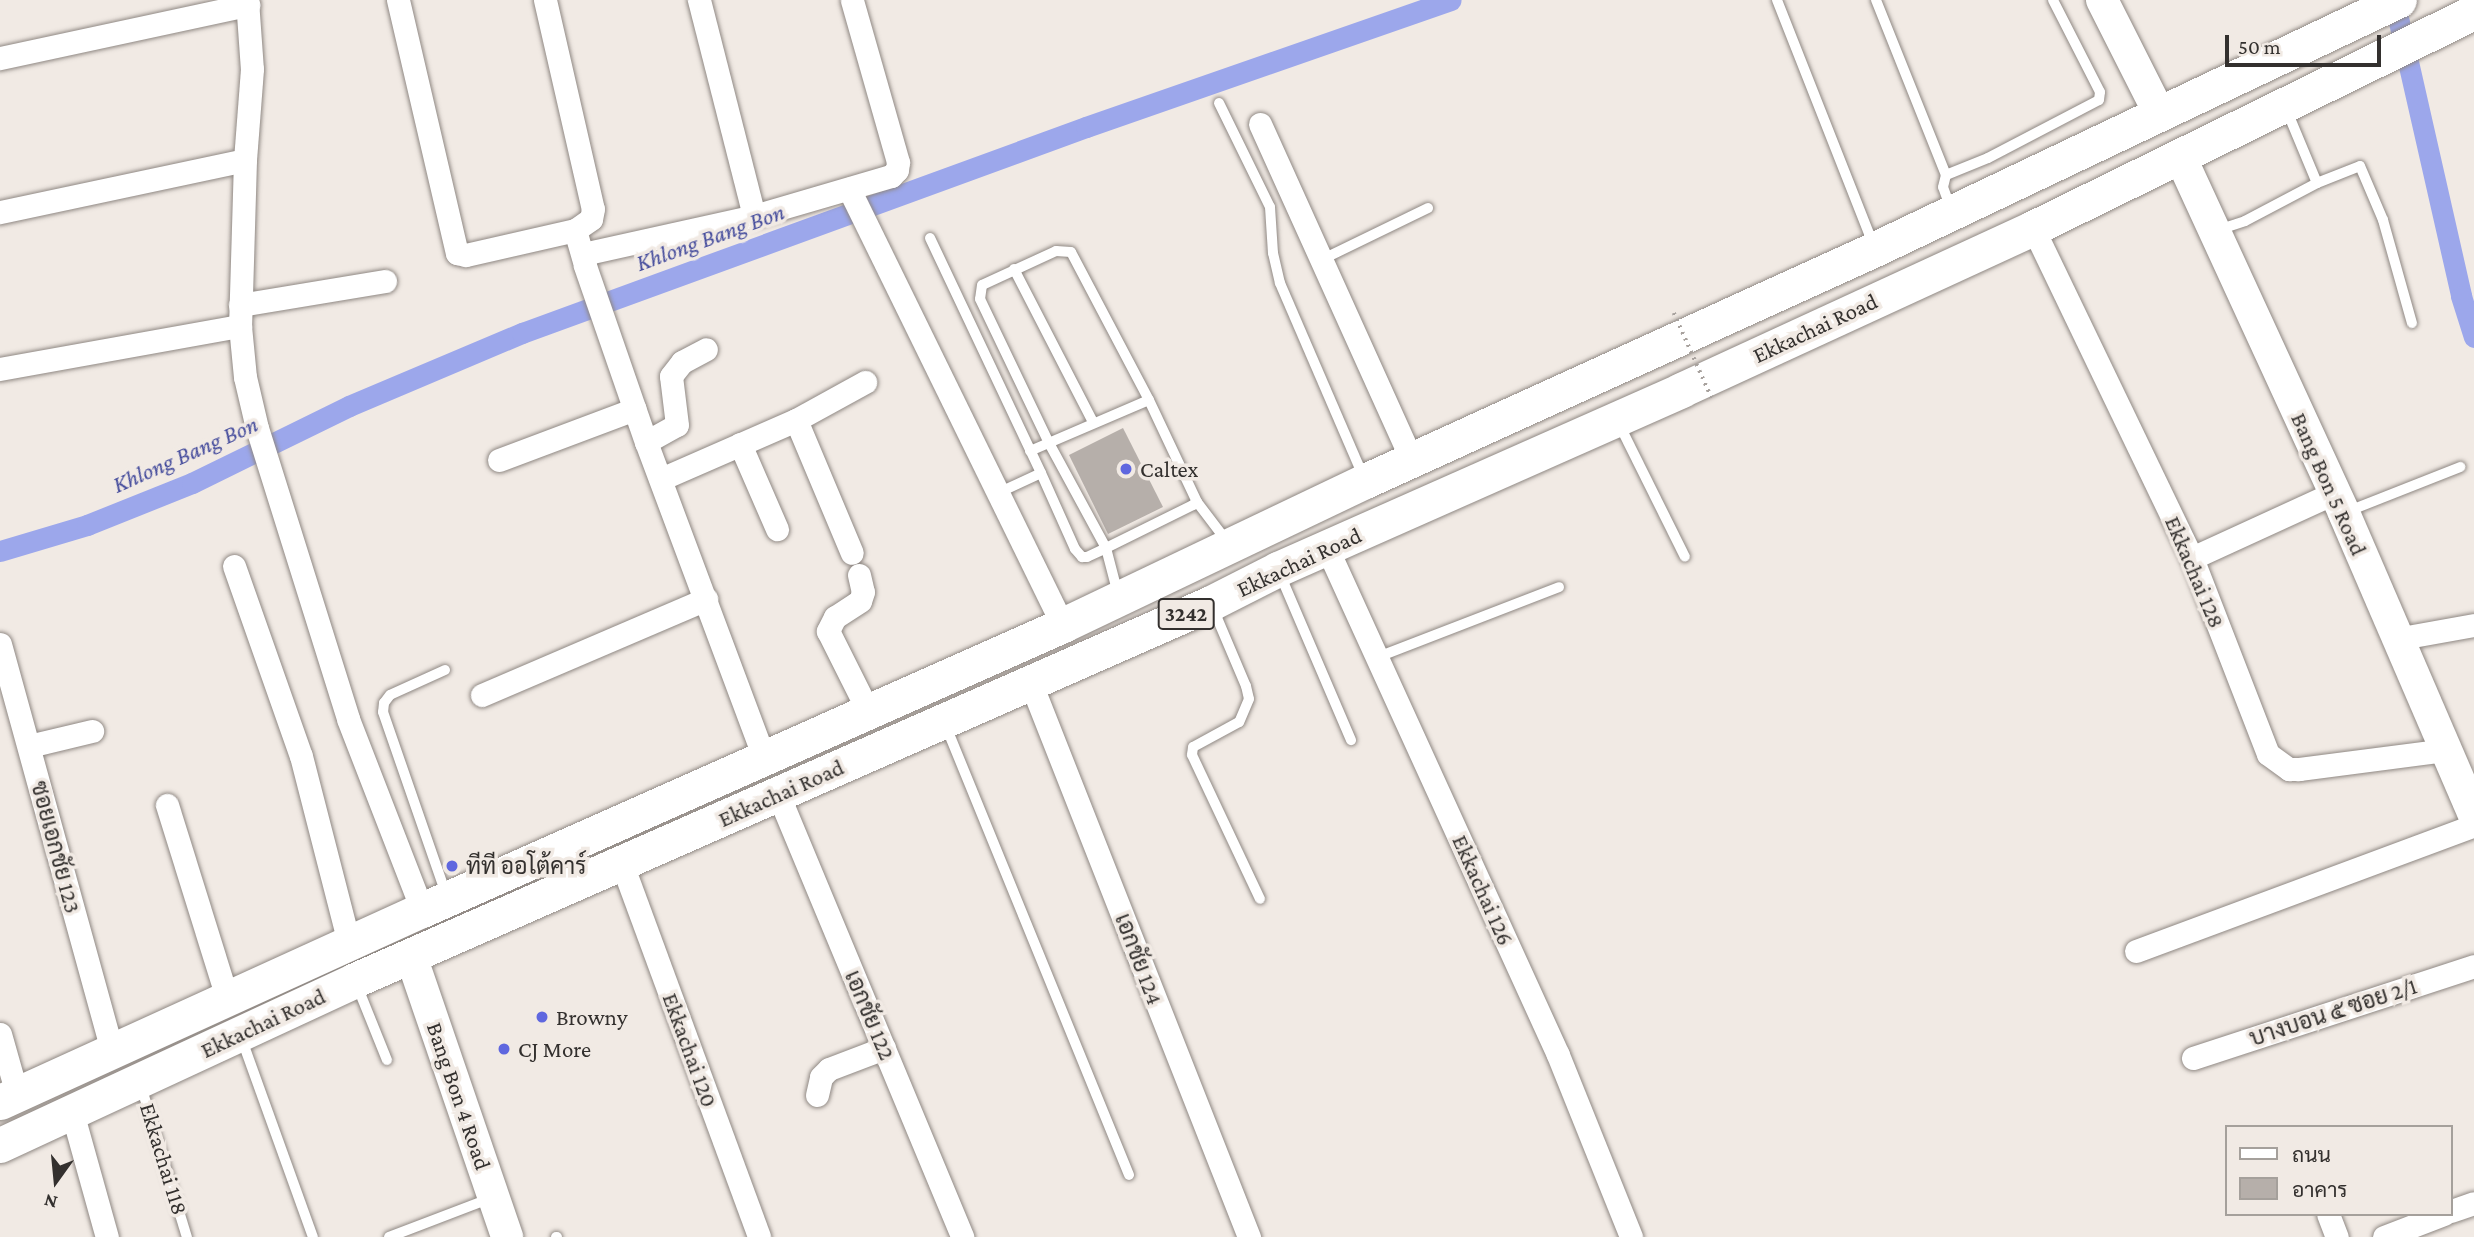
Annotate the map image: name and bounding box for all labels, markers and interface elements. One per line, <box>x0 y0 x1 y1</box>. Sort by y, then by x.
scale bar <box>2229 21 2385 65</box>
text: 50 m <box>2238 35 2281 59</box>
water label: Khlong Bang Bon <box>632 197 788 277</box>
street label: Ekkachai Road <box>1748 287 1882 369</box>
street label: Bang Bon 5 Road <box>2285 408 2373 560</box>
water label: Khlong Bang Bon <box>108 409 262 499</box>
place label: Caltex <box>1140 455 1198 483</box>
marker: Caltex <box>1118 461 1134 477</box>
street label: Ekkachai 128 <box>2159 512 2231 632</box>
street label: Ekkachai Road <box>1232 521 1366 603</box>
road number: 3242 <box>1156 596 1216 632</box>
street label: Ekkachai Road <box>714 753 848 833</box>
street label: ซอยเอกชัย 123 <box>25 778 87 916</box>
street label: Ekkachai 126 <box>1446 830 1520 950</box>
place label: ทีที ออโต้คาร์ <box>466 852 586 880</box>
marker: ทีที ออโต้คาร์ <box>444 858 460 874</box>
street label: เอกชัย 124 <box>1109 909 1169 1009</box>
street label: เอกชัย 122 <box>839 966 901 1064</box>
street label: บางบอน ๕ ซอย 2/1 <box>2246 972 2420 1052</box>
street label: Ekkachai Road <box>196 982 330 1064</box>
street label: Ekkachai 120 <box>657 989 723 1111</box>
place label: Browny <box>556 1003 627 1031</box>
marker: Browny <box>534 1009 550 1025</box>
street label: Bang Bon 4 Road <box>421 1019 497 1173</box>
place label: CJ More <box>518 1035 591 1063</box>
marker: CJ More <box>496 1041 512 1057</box>
street label: Ekkachai 118 <box>134 1100 194 1218</box>
legend <box>2226 1125 2453 1216</box>
text: ถนน <box>2292 1143 2331 1167</box>
north arrow <box>21 1146 91 1216</box>
text: อาคาร <box>2292 1178 2348 1202</box>
text: N <box>41 1190 59 1214</box>

